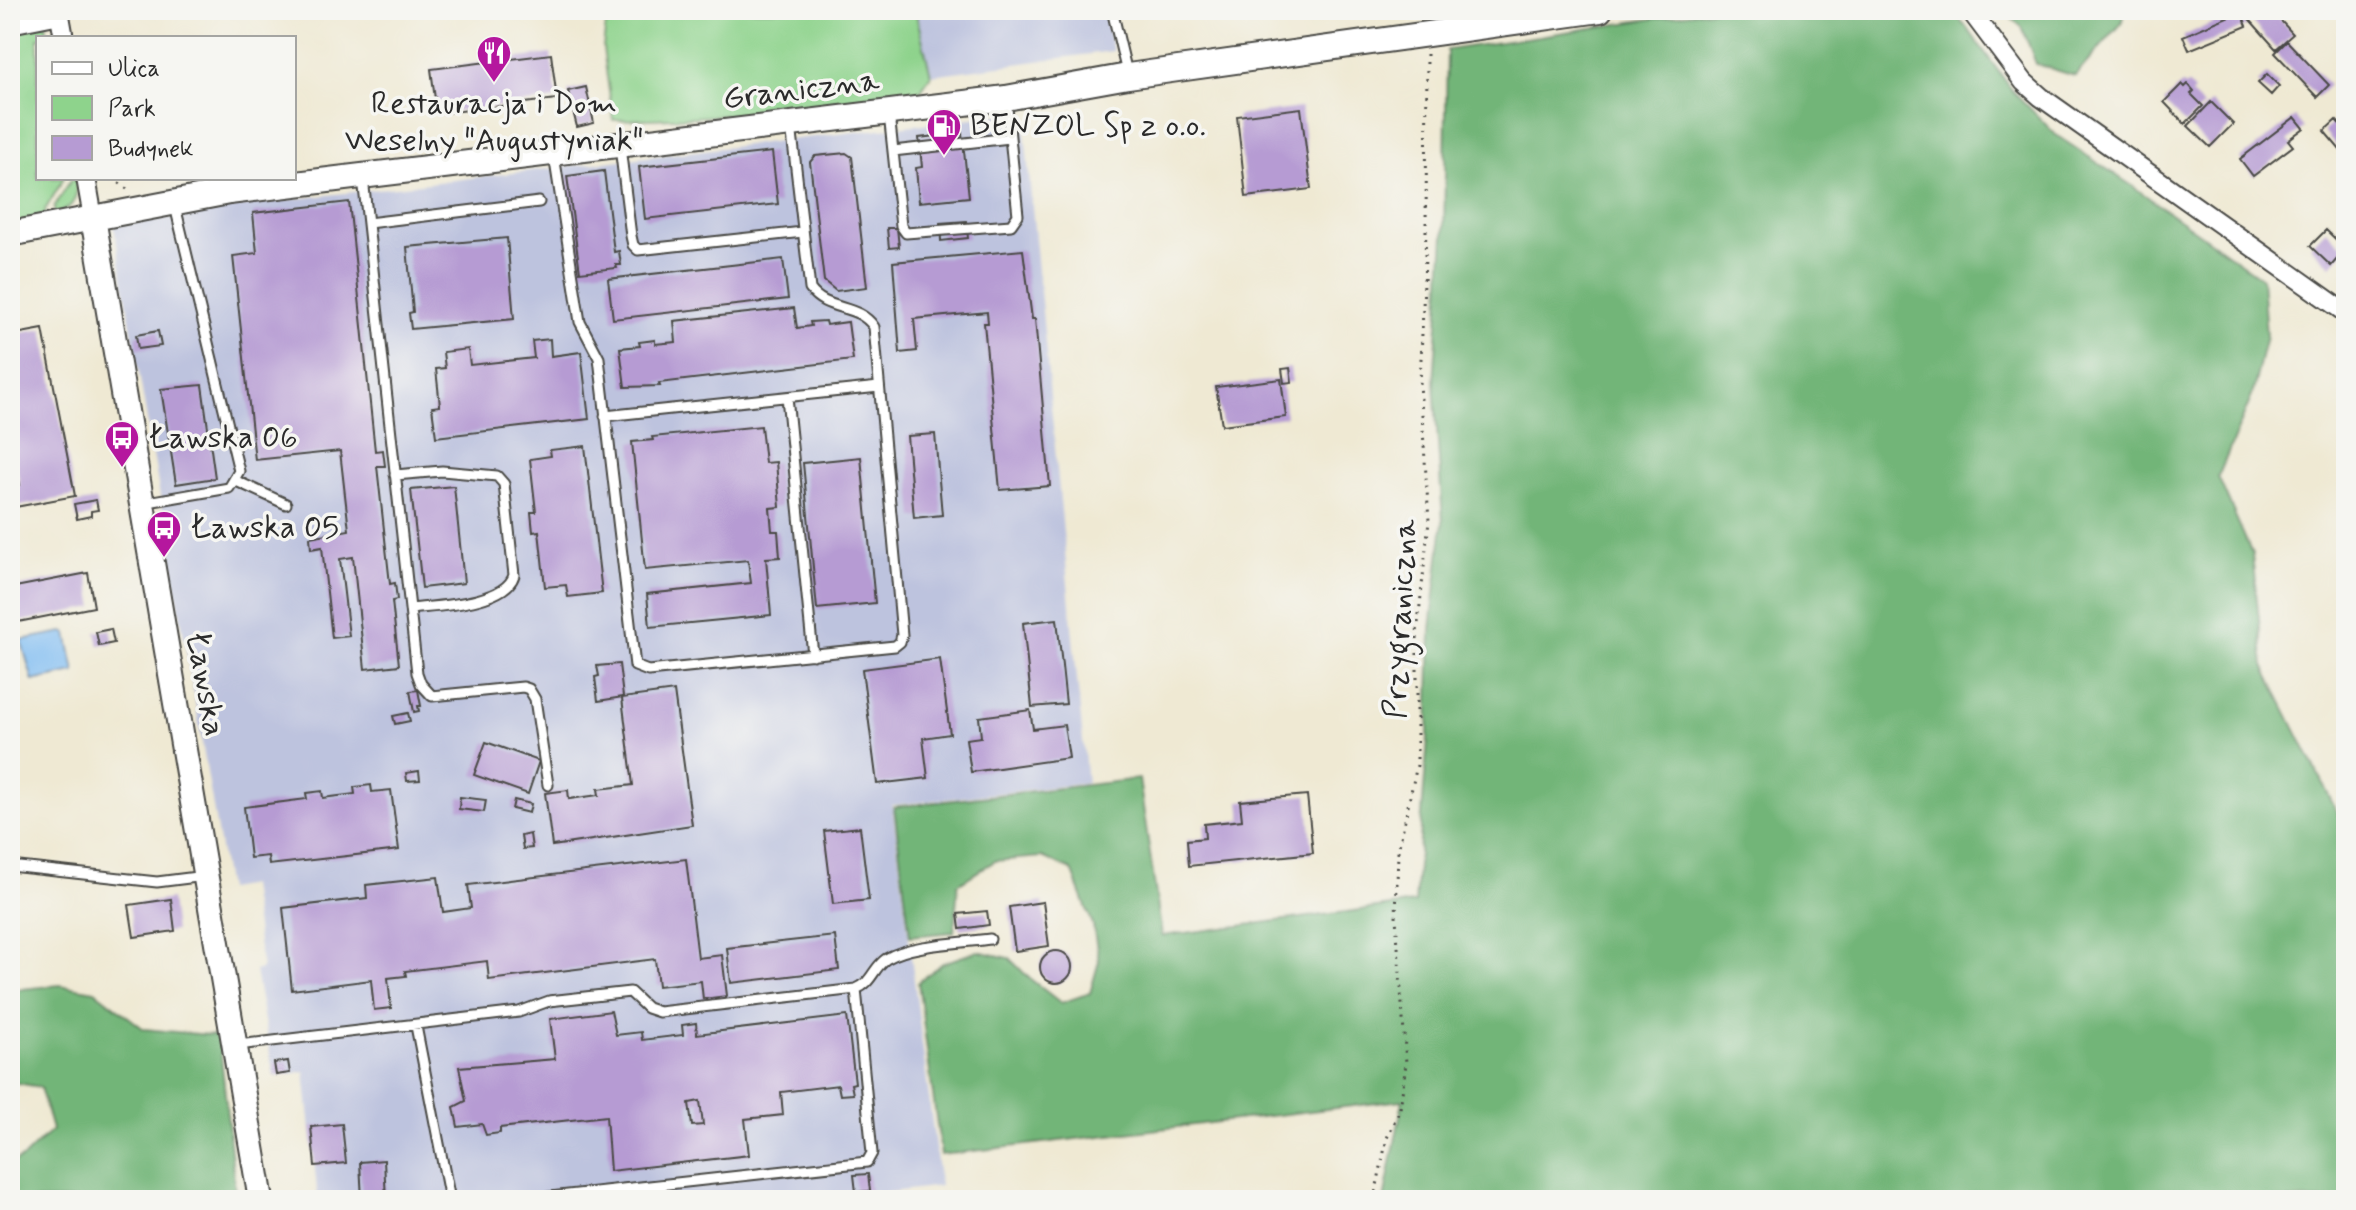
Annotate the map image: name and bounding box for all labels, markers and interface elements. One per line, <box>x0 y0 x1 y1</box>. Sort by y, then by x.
restaurant icon: Restauracja i Dom Weselny "Augustyniak" <box>475 34 513 84</box>
legend <box>36 36 296 180</box>
text: Ulica <box>108 54 160 85</box>
street label: Graniczna <box>721 59 882 120</box>
place label: Restauracja i Dom Weselny "Augustyniak" <box>345 83 643 162</box>
text: Park <box>108 94 156 125</box>
place label: BENZOL Sp z o.o. <box>970 105 1206 147</box>
fuel station icon: BENZOL Sp z o.o. <box>925 107 963 157</box>
text: Budynek <box>108 134 194 165</box>
place label: Ławska 06 <box>148 417 298 459</box>
bus stop icon: Ławska 06 <box>103 419 141 469</box>
place label: Ławska 05 <box>190 507 339 549</box>
bus stop icon: Ławska 05 <box>145 509 183 559</box>
street label: Przygraniczna <box>1375 517 1430 720</box>
street label: Ławska <box>175 628 235 740</box>

